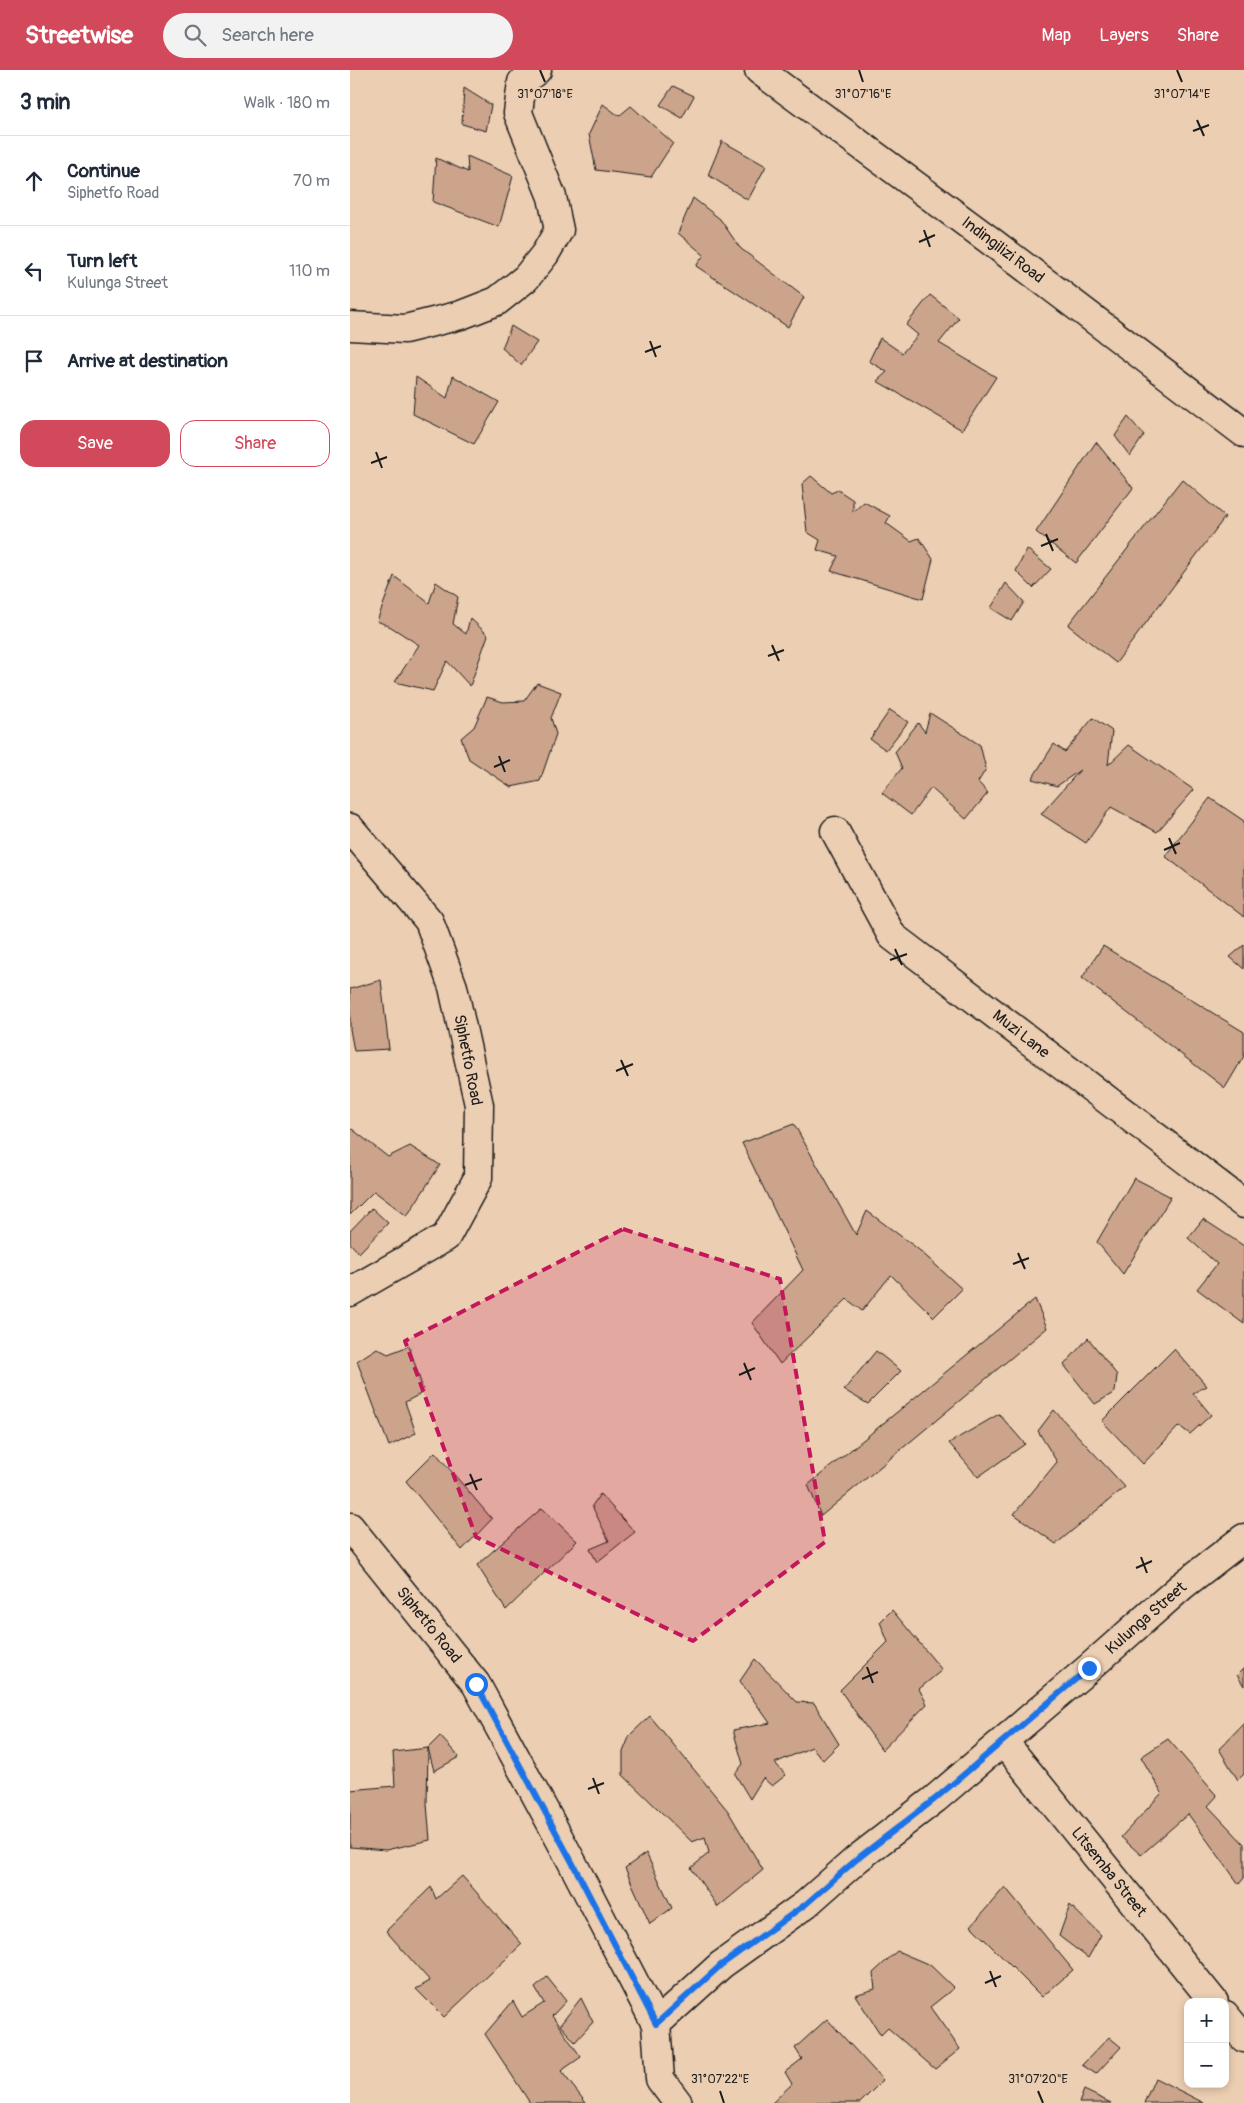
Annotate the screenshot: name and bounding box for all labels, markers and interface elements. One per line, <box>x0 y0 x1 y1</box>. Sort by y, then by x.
search box <box>163 13 513 58</box>
text: Streetwise <box>25 21 133 50</box>
icon: search <box>181 21 209 49</box>
text: Search here <box>221 23 314 47</box>
text: Map <box>1042 24 1071 47</box>
text: Layers <box>1099 24 1149 47</box>
text: Share <box>1177 24 1219 47</box>
text: 31°07'18"E <box>517 87 573 102</box>
text: 31°07'16"E <box>835 87 891 102</box>
text: 31°07'14"E <box>1154 87 1210 102</box>
text: 3 min <box>20 89 70 116</box>
text: Walk · 180 m <box>243 93 330 113</box>
text: Continue <box>67 159 140 183</box>
icon: ahead <box>20 167 48 195</box>
text: 70 m <box>293 171 330 191</box>
text: Siphetfo Road <box>67 183 159 203</box>
street label: Indingilizi Road <box>958 212 1048 288</box>
text: Turn left <box>67 249 137 273</box>
icon: left <box>20 257 48 285</box>
text: 110 m <box>289 261 330 281</box>
text: Kulunga Street <box>67 273 168 293</box>
icon: arrive <box>20 347 48 375</box>
text: Arrive at destination <box>67 349 228 373</box>
button: Save <box>20 420 170 467</box>
button: Share <box>180 420 330 467</box>
street label: Muzi Lane <box>988 1005 1054 1063</box>
street label: Siphetfo Road <box>449 1013 487 1107</box>
street label: Kulunga Street <box>1101 1577 1191 1659</box>
street label: Siphetfo Road <box>392 1583 466 1667</box>
route end <box>1078 1657 1101 1680</box>
route start <box>465 1673 488 1696</box>
street label: Litsemba Street <box>1067 1823 1152 1921</box>
map controls <box>1184 1998 1229 2088</box>
button: + <box>1184 1998 1229 2043</box>
button: − <box>1184 2043 1229 2088</box>
text: 31°07'22"E <box>691 2072 749 2087</box>
text: 31°07'20"E <box>1008 2072 1068 2087</box>

